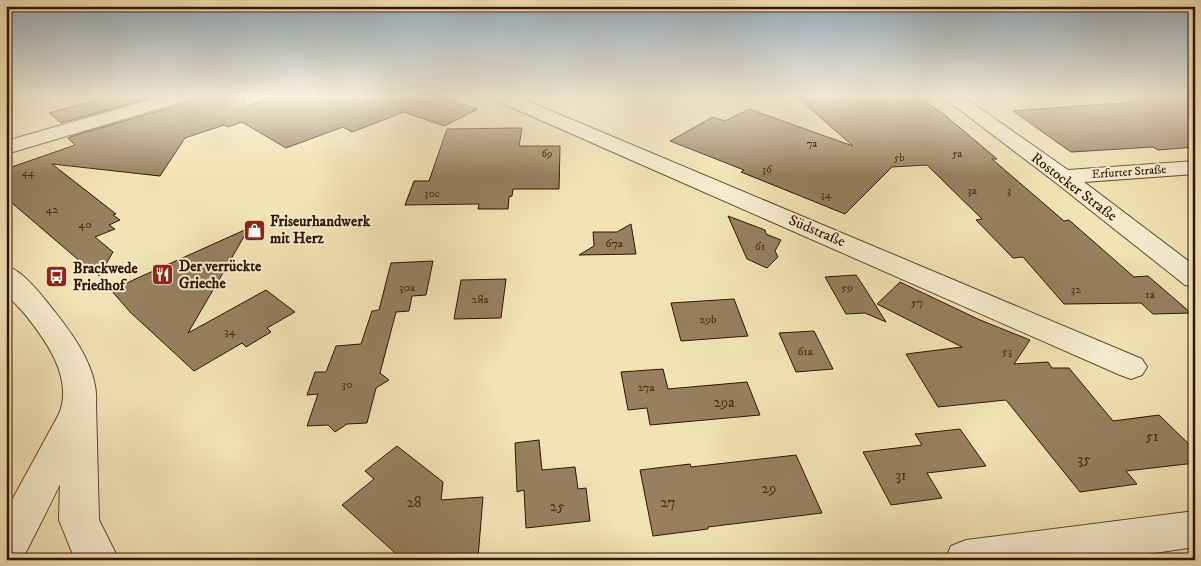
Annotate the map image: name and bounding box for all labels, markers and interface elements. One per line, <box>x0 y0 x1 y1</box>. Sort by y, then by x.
house number: 7a <box>807 137 818 151</box>
house number: 69 <box>541 147 553 161</box>
house number: 5a <box>952 147 962 161</box>
street label: Rostocker Straße <box>1027 148 1121 226</box>
house number: 5b <box>894 151 904 165</box>
street label: Erfurter Straße <box>1091 162 1167 182</box>
house number: 36 <box>762 163 773 177</box>
house number: 44 <box>22 166 35 180</box>
house number: 3a <box>967 183 978 198</box>
house number: 3 <box>1007 183 1011 198</box>
house number: 30c <box>424 186 440 201</box>
house number: 34 <box>820 187 833 202</box>
house number: 42 <box>46 202 59 217</box>
street label: Südstraße <box>786 211 848 251</box>
place label: Friseurhandwerk mit Herz <box>270 212 371 248</box>
house number: 40 <box>78 217 92 232</box>
shop icon: Friseurhandwerk mit Herz <box>242 218 266 242</box>
house number: 67a <box>605 236 624 251</box>
house number: 61 <box>755 239 765 254</box>
place label: Der verrückte Grieche <box>179 257 262 293</box>
place label: Brackwede Friedhof <box>73 259 139 295</box>
restaurant icon: Der verrückte Grieche <box>151 263 175 287</box>
bus stop icon: Brackwede Friedhof <box>45 265 69 289</box>
house number: 30a <box>399 280 416 295</box>
house number: 59 <box>841 280 853 295</box>
house number: 32 <box>1071 282 1081 297</box>
house number: 1a <box>1145 287 1156 302</box>
house number: 28a <box>472 292 489 307</box>
house number: 57 <box>911 295 923 310</box>
house number: 29b <box>699 312 717 327</box>
house number: 34 <box>224 324 237 339</box>
house number: 61a <box>797 344 814 359</box>
house number: 53 <box>1002 344 1012 359</box>
house number: 30 <box>342 377 352 392</box>
house number: 27a <box>637 380 655 395</box>
house number: 29a <box>713 393 735 412</box>
house number: 51 <box>1146 427 1158 446</box>
house number: 35 <box>1077 450 1091 469</box>
house number: 31 <box>895 466 907 485</box>
house number: 29 <box>762 479 776 498</box>
house number: 28 <box>407 493 421 512</box>
house number: 27 <box>661 493 676 512</box>
house number: 25 <box>550 497 565 516</box>

